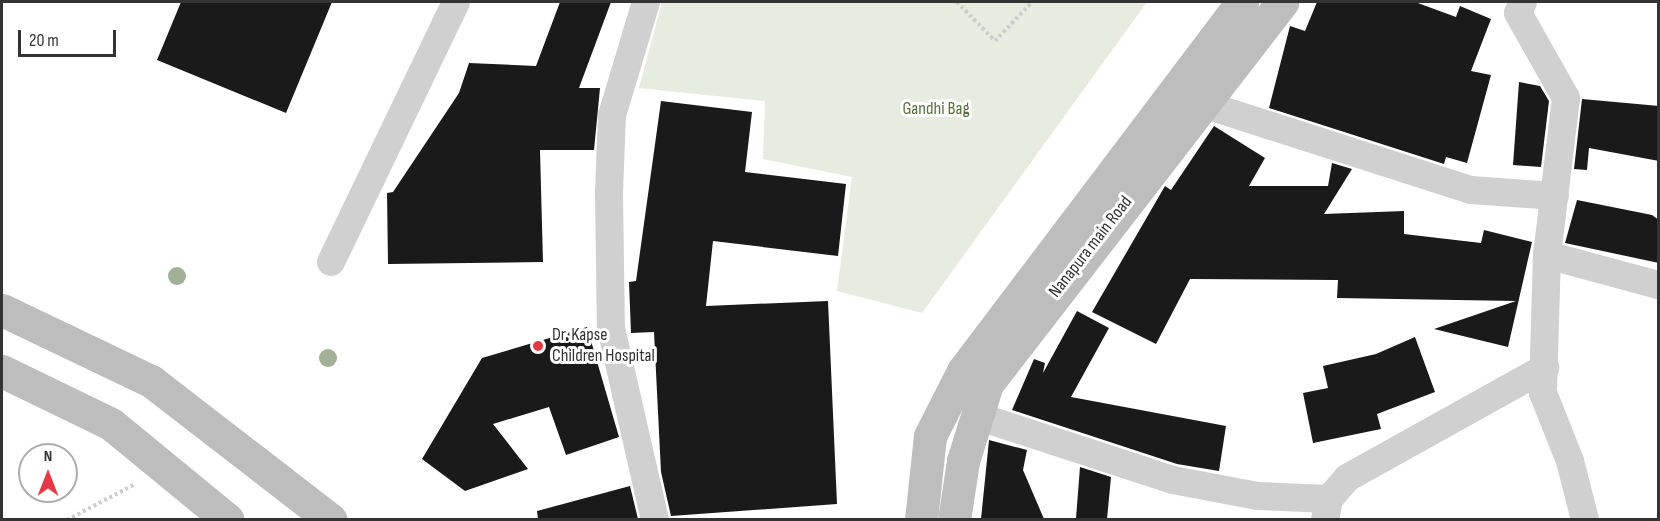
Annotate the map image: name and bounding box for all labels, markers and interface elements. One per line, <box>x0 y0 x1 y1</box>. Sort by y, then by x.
scale bar <box>21 18 118 56</box>
text: 20 m <box>29 30 59 51</box>
park label: Gandhi Bag <box>902 98 970 120</box>
street label: Nanapura main Road <box>1045 192 1137 302</box>
place label: Dr. Kapse Children Hospital <box>552 325 655 368</box>
marker: Dr. Kapse Children Hospital <box>529 337 547 355</box>
north arrow <box>18 443 78 503</box>
text: N <box>44 447 52 466</box>

